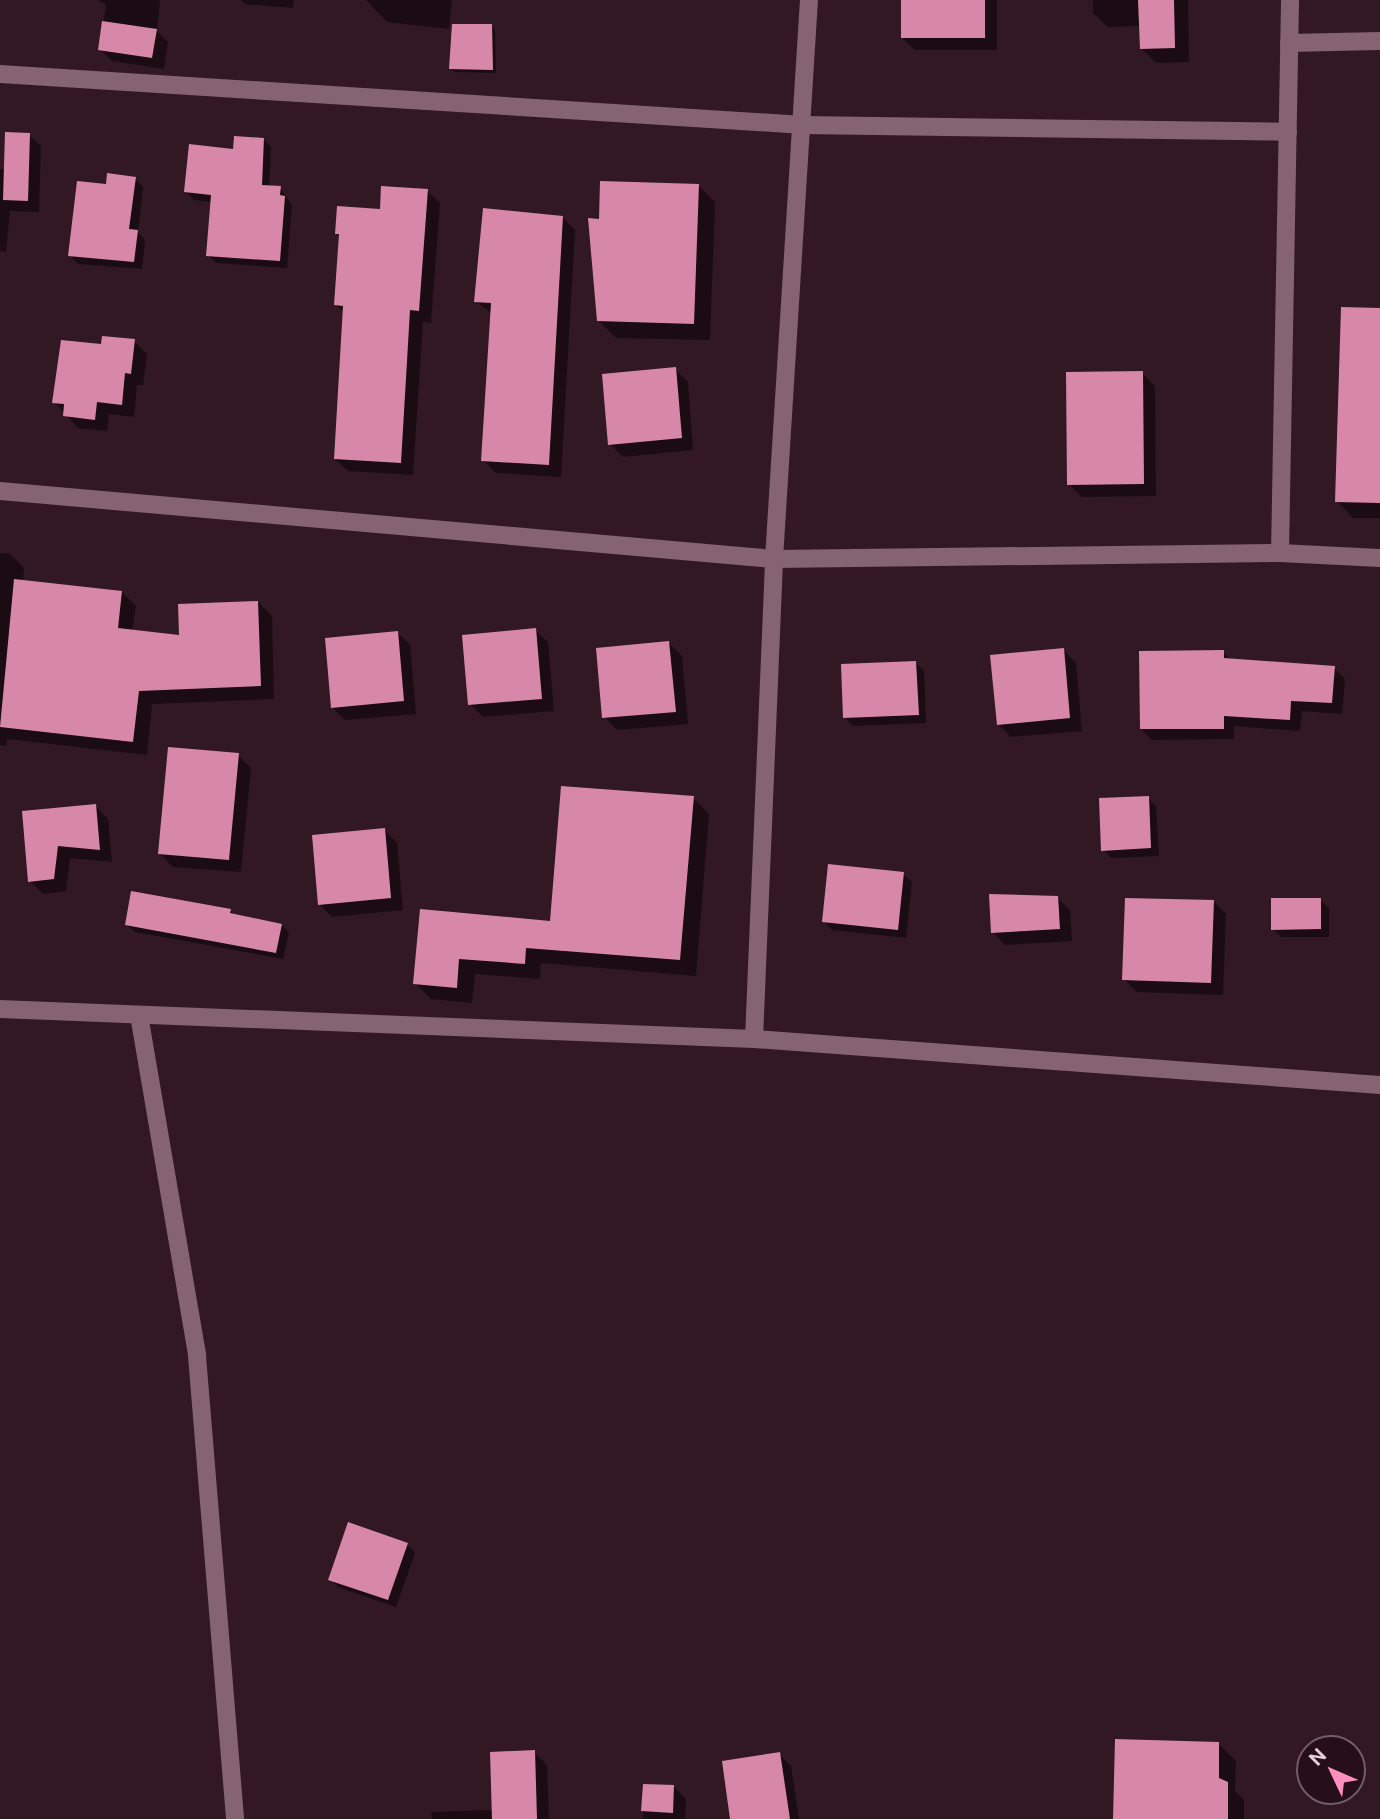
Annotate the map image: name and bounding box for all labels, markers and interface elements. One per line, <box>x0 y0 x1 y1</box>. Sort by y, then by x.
north arrow <box>1296 1735 1366 1805</box>
text: N <box>1304 1744 1330 1770</box>

